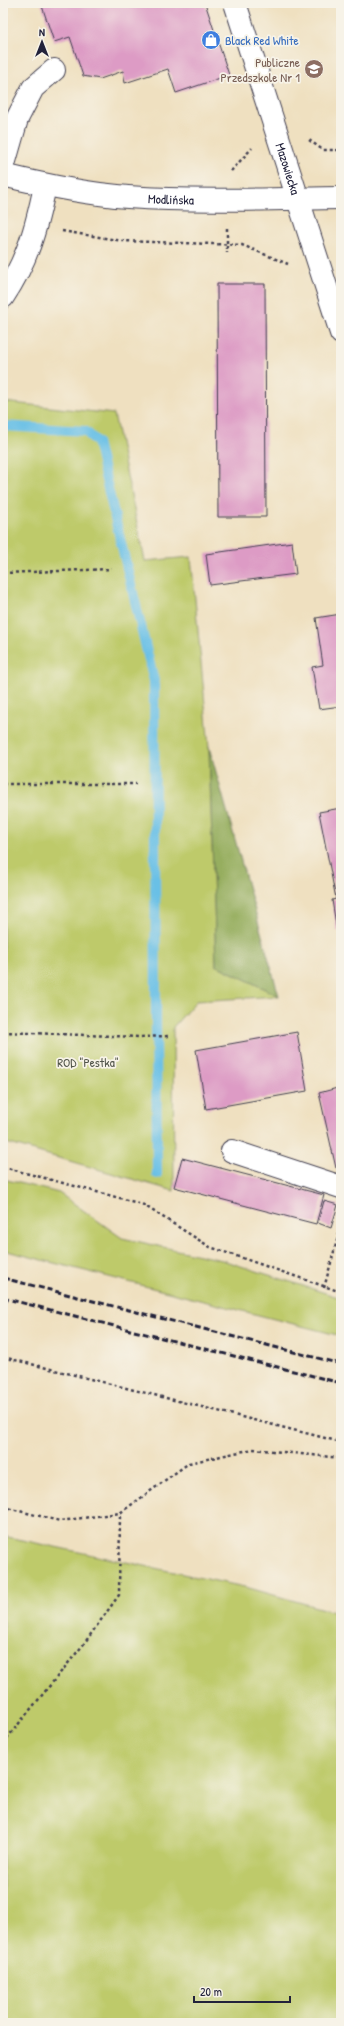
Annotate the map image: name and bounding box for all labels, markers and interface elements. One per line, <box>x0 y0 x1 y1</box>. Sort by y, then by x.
north arrow <box>22 22 62 62</box>
text: N <box>39 25 45 39</box>
shop icon: Black Red White <box>200 29 222 51</box>
place label: Black Red White <box>225 31 299 49</box>
place label: Publiczne Przedszkole Nr 1 <box>220 53 300 86</box>
school or university icon: Publiczne Przedszkole Nr 1 <box>303 58 325 80</box>
street label: Mazowiecka <box>271 140 305 197</box>
street label: Modlińska <box>148 189 194 209</box>
park label: ROD "Pestka" <box>57 1053 119 1071</box>
scale bar <box>194 1978 290 2004</box>
text: 20 m <box>200 1983 222 2000</box>

